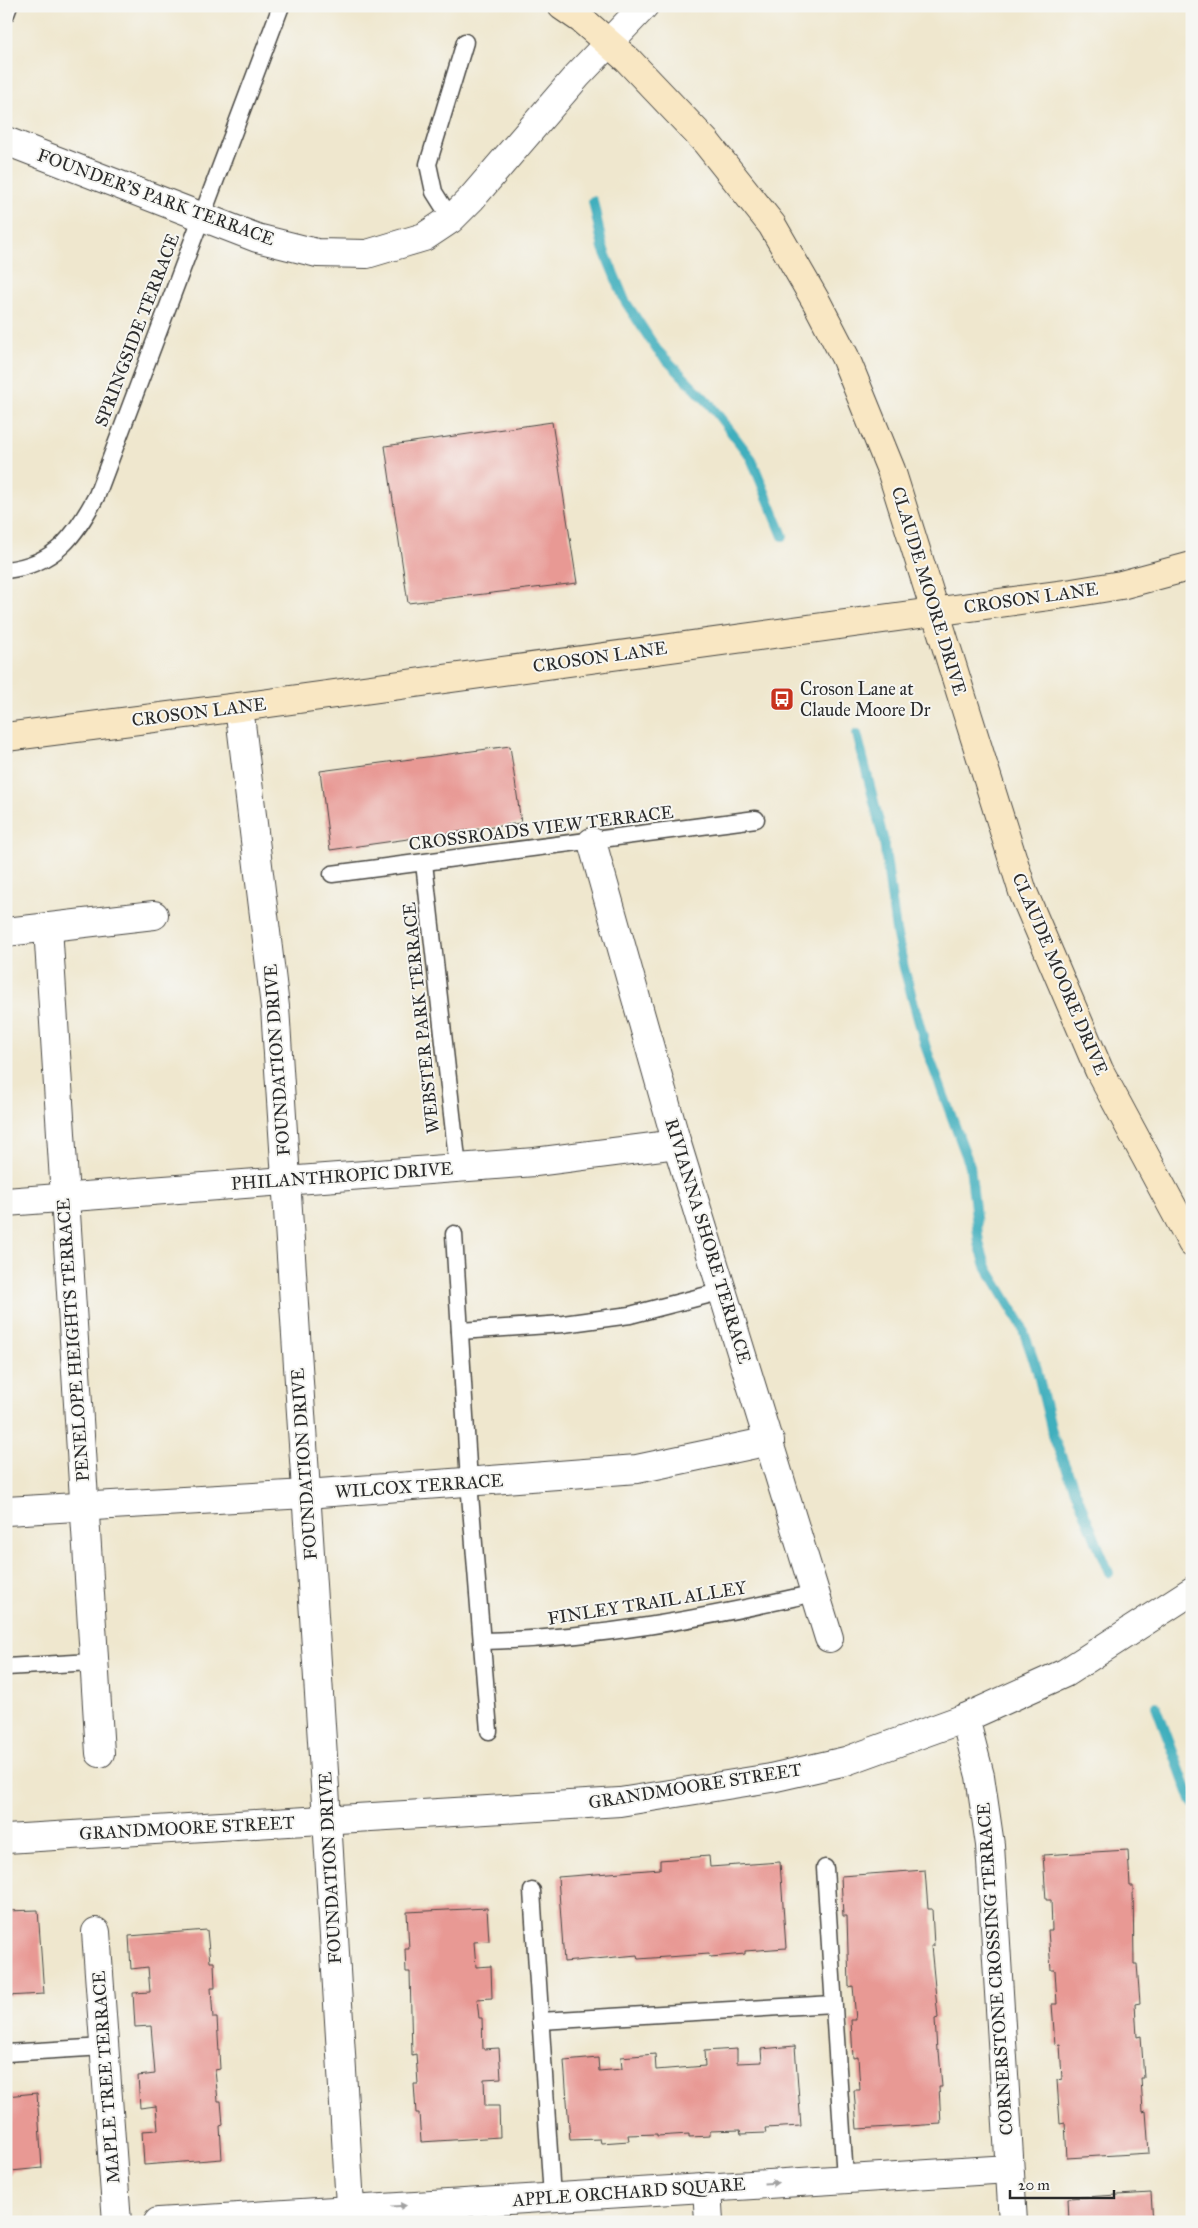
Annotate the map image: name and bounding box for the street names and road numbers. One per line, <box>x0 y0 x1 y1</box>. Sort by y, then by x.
street label: FOUNDER'S PARK TERRACE <box>34 144 278 250</box>
street label: SPRINGSIDE TERRACE <box>90 230 184 430</box>
street label: CLAUDE MOORE DRIVE <box>887 484 971 698</box>
street label: CROSON LANE <box>962 578 1100 618</box>
street label: CROSON LANE <box>531 637 669 677</box>
street label: CROSON LANE <box>130 693 268 731</box>
street label: CROSSROADS VIEW TERRACE <box>407 801 675 855</box>
street label: CLAUDE MOORE DRIVE <box>1007 870 1113 1078</box>
street label: WEBSTER PARK TERRACE <box>398 901 444 1135</box>
street label: FOUNDATION DRIVE <box>259 963 295 1157</box>
street label: RIVIANNA SHORE TERRACE <box>660 1116 756 1366</box>
street label: PHILANTHROPIC DRIVE <box>230 1157 454 1195</box>
street label: PENELOPE HEIGHTS TERRACE <box>52 1198 94 1482</box>
street label: FOUNDATION DRIVE <box>286 1367 322 1561</box>
street label: WILCOX TERRACE <box>334 1469 504 1503</box>
street label: FINLEY TRAIL ALLEY <box>546 1576 749 1630</box>
street label: GRANDMOORE STREET <box>587 1758 803 1814</box>
street label: FOUNDATION DRIVE <box>314 1771 346 1965</box>
street label: CORNERSTONE CROSSING TERRACE <box>972 1802 1018 2136</box>
street label: GRANDMOORE STREET <box>79 1811 295 1845</box>
street label: MAPLE TREE TERRACE <box>88 1970 124 2184</box>
street label: APPLE ORCHARD SQUARE <box>511 2173 746 2211</box>

